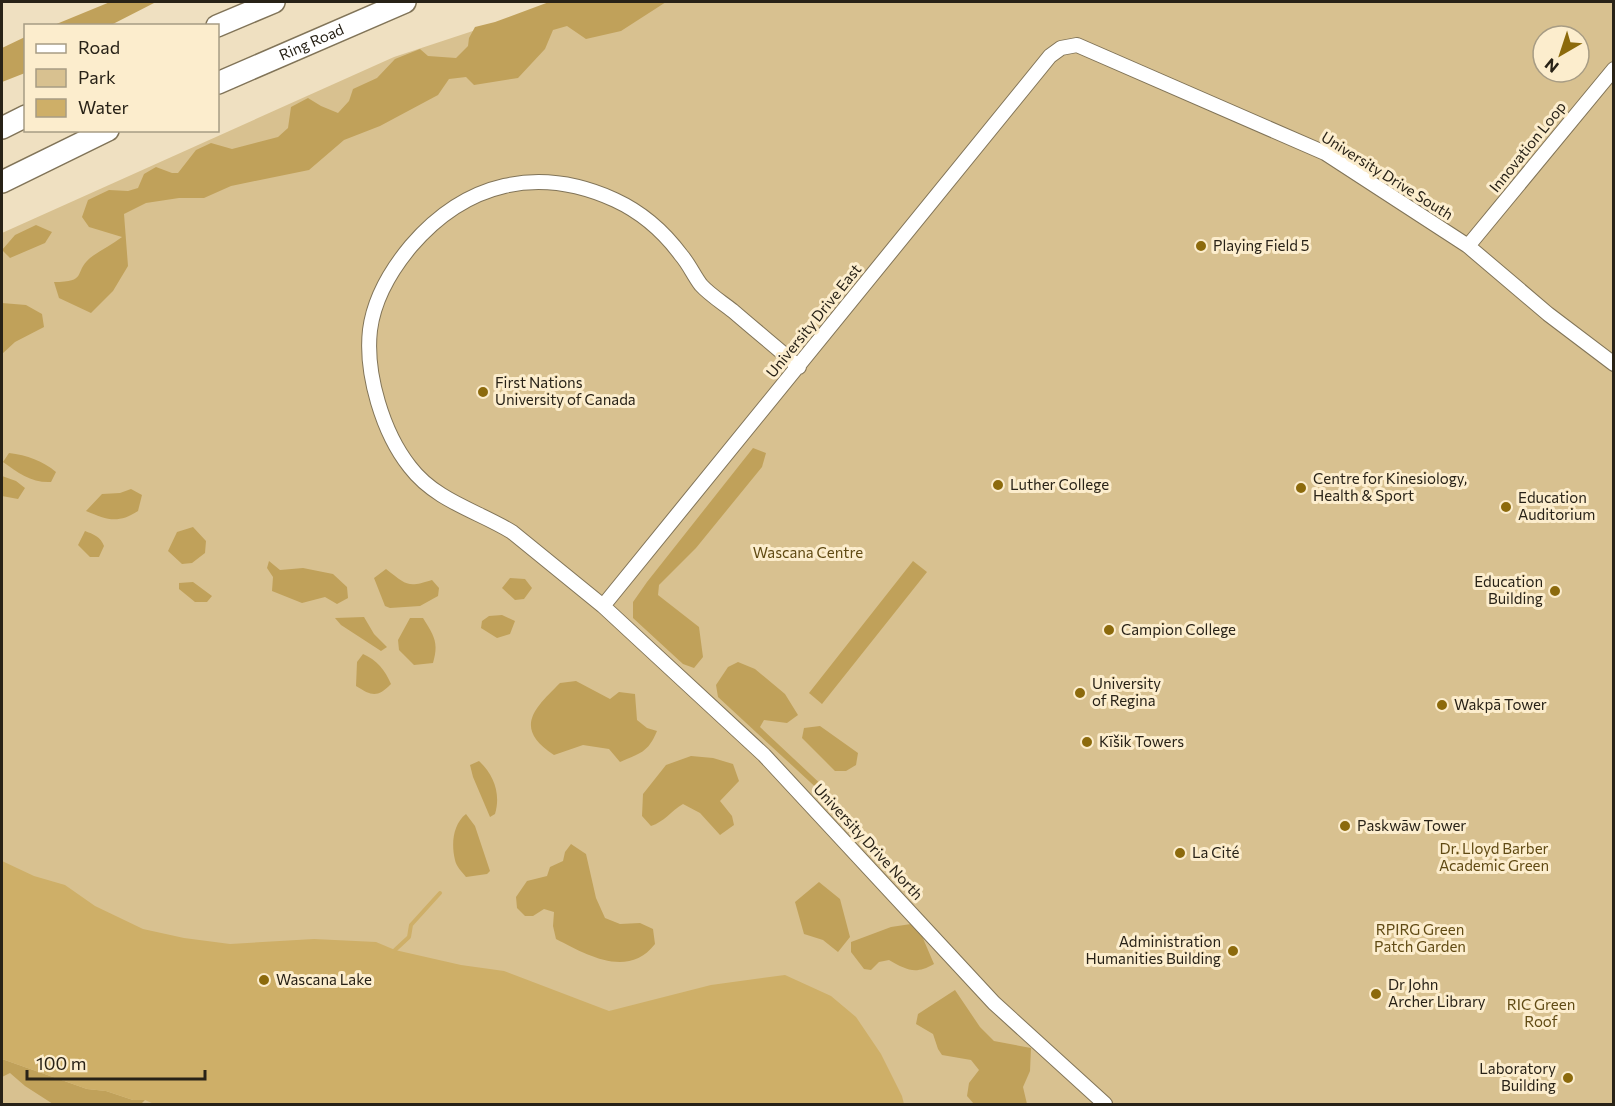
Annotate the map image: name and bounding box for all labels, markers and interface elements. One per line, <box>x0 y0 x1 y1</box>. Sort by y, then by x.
street label: Ring Road <box>276 20 346 63</box>
legend <box>24 24 219 132</box>
north arrow <box>1531 24 1591 84</box>
text: Road <box>78 36 120 58</box>
text: N <box>1541 55 1562 77</box>
text: Park <box>78 66 116 88</box>
text: Water <box>78 96 129 118</box>
street label: Innovation Loop <box>1485 97 1569 195</box>
street label: University Drive South <box>1318 127 1457 223</box>
place label: Playing Field 5 <box>1213 236 1309 254</box>
marker: Playing Field 5 <box>1194 239 1208 253</box>
street label: University Drive East <box>762 260 865 381</box>
place label: First Nations University of Canada <box>495 373 636 408</box>
marker: First Nations University of Canada <box>476 385 490 399</box>
place label: Centre for Kinesiology, Health & Sport <box>1313 469 1467 504</box>
place label: Luther College <box>1010 475 1109 493</box>
marker: Luther College <box>991 478 1005 492</box>
marker: Centre for Kinesiology, Health & Sport <box>1294 481 1308 495</box>
place label: Education Auditorium <box>1518 488 1595 523</box>
marker: Education Auditorium <box>1499 500 1513 514</box>
park label: Wascana Centre <box>753 543 863 561</box>
place label: Education Building <box>1474 572 1543 607</box>
marker: Education Building <box>1548 584 1562 598</box>
place label: Campion College <box>1121 620 1236 638</box>
marker: Campion College <box>1102 623 1116 637</box>
place label: University of Regina <box>1092 674 1161 709</box>
marker: University of Regina <box>1073 686 1087 700</box>
place label: Wakpā Tower <box>1454 695 1547 713</box>
marker: Wakpā Tower <box>1435 698 1449 712</box>
place label: Kīšik Towers <box>1099 732 1184 750</box>
marker: Kīšik Towers <box>1080 735 1094 749</box>
street label: University Drive North <box>810 780 927 903</box>
place label: Paskwāw Tower <box>1357 816 1466 834</box>
marker: Paskwāw Tower <box>1338 819 1352 833</box>
park label: Dr. Lloyd Barber Academic Green <box>1439 839 1549 874</box>
place label: La Cité <box>1192 843 1239 861</box>
marker: La Cité <box>1173 846 1187 860</box>
park label: RPIRG Green Patch Garden <box>1374 920 1466 955</box>
place label: Administration Humanities Building <box>1085 932 1221 967</box>
marker: Administration Humanities Building <box>1226 944 1240 958</box>
place label: Wascana Lake <box>276 970 372 988</box>
marker: Wascana Lake <box>257 973 271 987</box>
place label: Dr John Archer Library <box>1388 975 1486 1010</box>
marker: Dr John Archer Library <box>1369 987 1383 1001</box>
park label: RIC Green Roof <box>1507 995 1575 1030</box>
scale bar <box>27 1043 206 1081</box>
text: 100 m <box>36 1052 86 1074</box>
place label: Laboratory Building <box>1479 1059 1556 1094</box>
marker: Laboratory Building <box>1561 1071 1575 1085</box>

